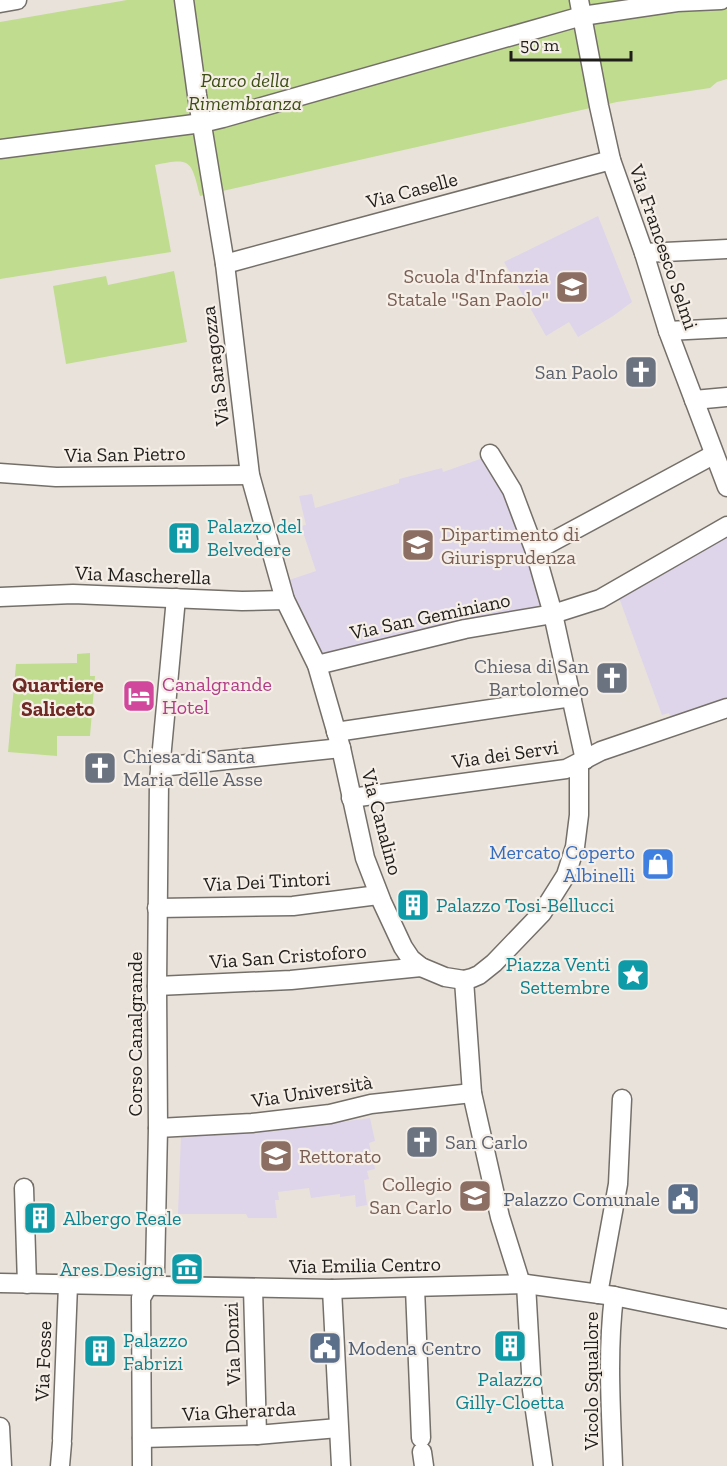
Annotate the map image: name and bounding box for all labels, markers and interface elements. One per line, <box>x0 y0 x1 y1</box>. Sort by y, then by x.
scale bar <box>511 24 631 62</box>
text: 50 m <box>520 34 560 56</box>
park label: Parco della Rimembranza <box>188 68 302 115</box>
street label: Via Francesco Selmi <box>624 160 704 333</box>
street label: Via Caselle <box>363 166 460 214</box>
place label: Scuola d'Infanzia Statale "San Paolo" <box>387 264 549 311</box>
school or university icon: Scuola d'Infanzia Statale "San Paolo" <box>554 269 590 305</box>
street label: Via Saragozza <box>196 305 234 428</box>
church icon: San Paolo <box>623 354 659 390</box>
place label: San Paolo <box>535 360 618 384</box>
street label: Via San Pietro <box>63 441 186 467</box>
place label: Palazzo del Belvedere <box>207 514 302 561</box>
building icon: Palazzo del Belvedere <box>166 520 202 556</box>
place label: Dipartimento di Giurisprudenza <box>441 522 580 569</box>
school or university icon: Dipartimento di Giurisprudenza <box>400 527 436 563</box>
street label: Via Mascherella <box>74 561 212 589</box>
street label: Via San Geminiano <box>347 587 512 645</box>
place label: Chiesa di San Bartolomeo <box>474 654 590 701</box>
church icon: Chiesa di San Bartolomeo <box>594 660 630 696</box>
district label: Quartiere Saliceto <box>12 672 104 721</box>
place label: Canalgrande Hotel <box>162 672 272 719</box>
hotel icon: Canalgrande Hotel <box>121 678 157 714</box>
street label: Via dei Servi <box>449 735 560 773</box>
place label: Chiesa di Santa Maria delle Asse <box>123 744 263 791</box>
church icon: Chiesa di Santa Maria delle Asse <box>82 750 118 786</box>
street label: Via Canalino <box>356 765 408 878</box>
place label: Mercato Coperto Albinelli <box>489 840 635 887</box>
shop icon: Mercato Coperto Albinelli <box>640 846 676 882</box>
street label: Via Dei Tintori <box>202 866 331 896</box>
building icon: Palazzo Tosi-Bellucci <box>395 887 431 923</box>
place label: Palazzo Tosi-Bellucci <box>436 893 615 917</box>
street label: Via San Cristoforo <box>208 939 367 974</box>
street label: Corso Canalgrande <box>123 951 147 1117</box>
place label: Piazza Venti Settembre <box>506 952 610 999</box>
place icon: Piazza Venti Settembre <box>615 957 651 993</box>
street label: Via Università <box>249 1070 375 1113</box>
church icon: San Carlo <box>404 1124 440 1160</box>
place label: San Carlo <box>445 1130 528 1154</box>
school or university icon: Rettorato <box>258 1138 294 1174</box>
place label: Rettorato <box>299 1144 381 1168</box>
place label: Collegio San Carlo <box>369 1172 452 1219</box>
school or university icon: Collegio San Carlo <box>457 1178 493 1214</box>
public building icon: Palazzo Comunale <box>665 1181 701 1217</box>
place label: Palazzo Comunale <box>503 1187 660 1211</box>
building icon: Albergo Reale <box>22 1200 58 1236</box>
place label: Albergo Reale <box>63 1206 181 1230</box>
museum icon: Ares Design <box>169 1251 205 1287</box>
street label: Via Emilia Centro <box>288 1252 441 1278</box>
place label: Ares Design <box>60 1257 165 1281</box>
street label: Via Donzi <box>219 1302 245 1387</box>
street label: Vicolo Squallore <box>579 1312 603 1451</box>
street label: Via Fosse <box>30 1320 56 1403</box>
place label: Palazzo Fabrizi <box>123 1328 188 1375</box>
building icon: Palazzo Gilly-Cloetta <box>492 1328 528 1364</box>
public building icon: Modena Centro <box>307 1330 343 1366</box>
building icon: Palazzo Fabrizi <box>82 1333 118 1369</box>
place label: Modena Centro <box>348 1336 481 1360</box>
place label: Palazzo Gilly-Cloetta <box>456 1367 565 1414</box>
street label: Via Gherarda <box>181 1396 297 1426</box>

